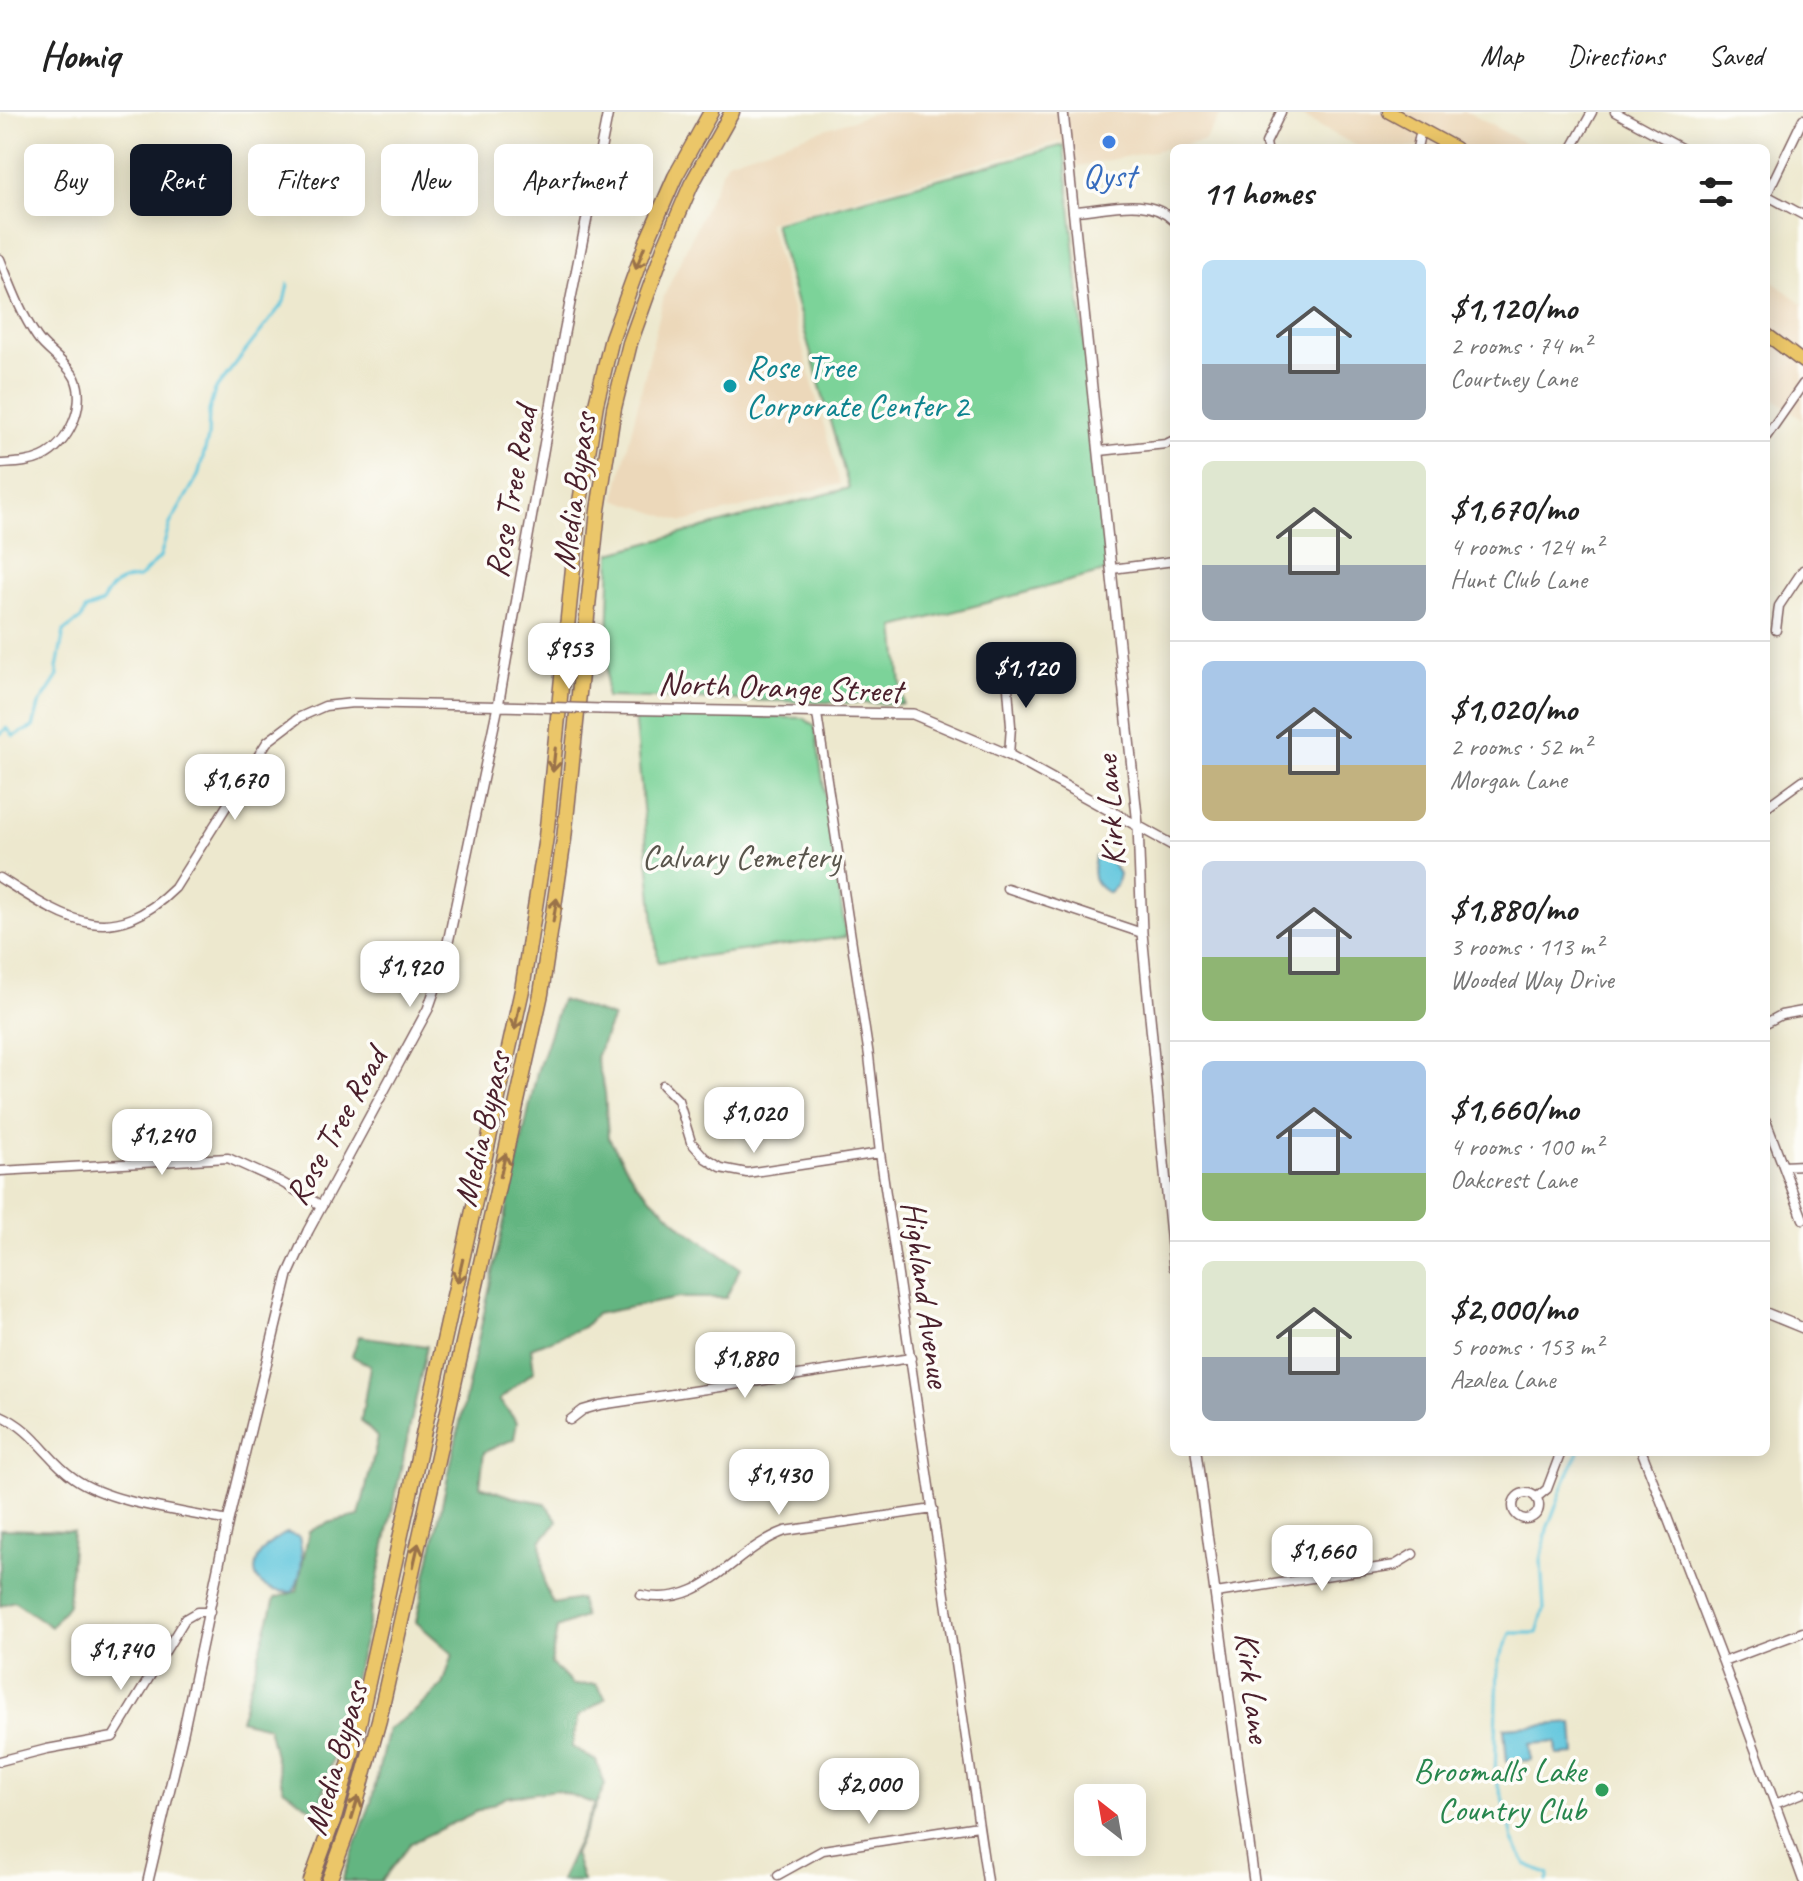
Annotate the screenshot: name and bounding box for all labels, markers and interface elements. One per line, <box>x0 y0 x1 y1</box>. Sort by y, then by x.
text: Homiq <box>40 32 119 79</box>
text: Map <box>1480 38 1523 73</box>
text: Directions <box>1567 38 1665 73</box>
text: Saved <box>1709 38 1763 73</box>
marker: Qyst <box>1100 133 1118 151</box>
chip: Buy <box>24 144 114 216</box>
chip: Rent <box>130 144 232 216</box>
chip: Filters <box>248 144 365 216</box>
chip: New <box>381 144 478 216</box>
chip: Apartment <box>494 144 653 216</box>
place label: Qyst <box>1082 154 1140 197</box>
icon: filters <box>1694 170 1738 214</box>
text: 11 homes <box>1202 171 1313 214</box>
one-way arrow <box>632 245 646 270</box>
text: $1,120/mo <box>1450 286 1577 329</box>
icon: home <box>1266 292 1362 388</box>
text: 2 rooms · 74 m² <box>1450 329 1591 362</box>
place label: Rose Tree Corporate Center 2 <box>746 345 971 427</box>
text: Courtney Lane <box>1450 362 1577 395</box>
marker: Rose Tree Corporate Center 2 <box>721 377 739 395</box>
street label: Rose Tree Road <box>474 399 548 581</box>
street label: Media Bypass <box>541 408 606 572</box>
text: $1,670/mo <box>1450 487 1577 530</box>
icon: home <box>1266 493 1362 589</box>
text: 4 rooms · 124 m² <box>1450 530 1602 563</box>
text: Hunt Club Lane <box>1450 563 1587 596</box>
pin: $953 <box>522 623 616 691</box>
text: $953 <box>546 632 592 665</box>
pin: $1,120 <box>961 642 1091 710</box>
text: $1,120 <box>994 651 1058 684</box>
street label: North Orange Street <box>657 661 907 712</box>
text: $1,020/mo <box>1450 687 1577 730</box>
icon: home <box>1266 693 1362 789</box>
text: 2 rooms · 52 m² <box>1450 730 1591 763</box>
one-way arrow <box>546 746 561 773</box>
street label: Kirk Lane <box>1084 752 1135 868</box>
pin: $1,670 <box>170 754 300 822</box>
text: $1,670 <box>203 763 267 796</box>
text: Morgan Lane <box>1450 763 1567 796</box>
park label: Calvary Cemetery <box>642 835 843 878</box>
text: $1,880/mo <box>1450 887 1577 930</box>
icon: home <box>1266 893 1362 989</box>
one-way arrow <box>548 898 563 923</box>
text: 3 rooms · 113 m² <box>1450 930 1602 963</box>
pin: $1,920 <box>345 941 475 1009</box>
text: $1,920 <box>378 950 442 983</box>
text: Wooded Way Drive <box>1450 963 1614 996</box>
one-way arrow <box>509 1004 524 1030</box>
street label: Rose Tree Road <box>275 1036 398 1212</box>
street label: Media Bypass <box>443 1045 521 1211</box>
pin: $1,020 <box>689 1087 819 1155</box>
text: $1,660/mo <box>1450 1087 1578 1130</box>
icon: home <box>1266 1093 1362 1189</box>
text: $1,020 <box>722 1096 786 1129</box>
pin: $1,240 <box>97 1109 227 1177</box>
text: $1,240 <box>130 1118 194 1151</box>
text: 4 rooms · 100 m² <box>1450 1130 1602 1163</box>
one-way arrow <box>496 1152 511 1178</box>
text: Oakcrest Lane <box>1450 1163 1576 1196</box>
street label: Highland Avenue <box>892 1198 961 1392</box>
one-way arrow <box>452 1258 467 1284</box>
text: $2,000/mo <box>1450 1287 1577 1330</box>
icon: home <box>1266 1293 1362 1389</box>
text: 5 rooms · 153 m² <box>1450 1330 1602 1363</box>
pin: $1,880 <box>680 1332 810 1400</box>
text: $1,880 <box>713 1341 777 1374</box>
text: Azalea Lane <box>1450 1363 1556 1396</box>
pin: $1,430 <box>714 1449 844 1517</box>
text: $1,430 <box>747 1458 811 1491</box>
pin: $1,660 <box>1257 1525 1387 1593</box>
text: $1,660 <box>1290 1534 1354 1567</box>
one-way arrow <box>409 1543 424 1568</box>
pin: $1,740 <box>56 1624 186 1692</box>
street label: Kirk Lane <box>1225 1629 1282 1747</box>
text: $1,740 <box>89 1633 153 1666</box>
street label: Media Bypass <box>293 1674 378 1840</box>
place label: Broomalls Lake Country Club <box>1413 1749 1588 1831</box>
pin: $2,000 <box>804 1758 934 1826</box>
text: $2,000 <box>837 1767 901 1800</box>
marker: Broomalls Lake Country Club <box>1593 1781 1611 1799</box>
north arrow <box>1074 1784 1146 1856</box>
map controls <box>1074 1784 1146 1856</box>
one-way arrow <box>349 1795 364 1820</box>

